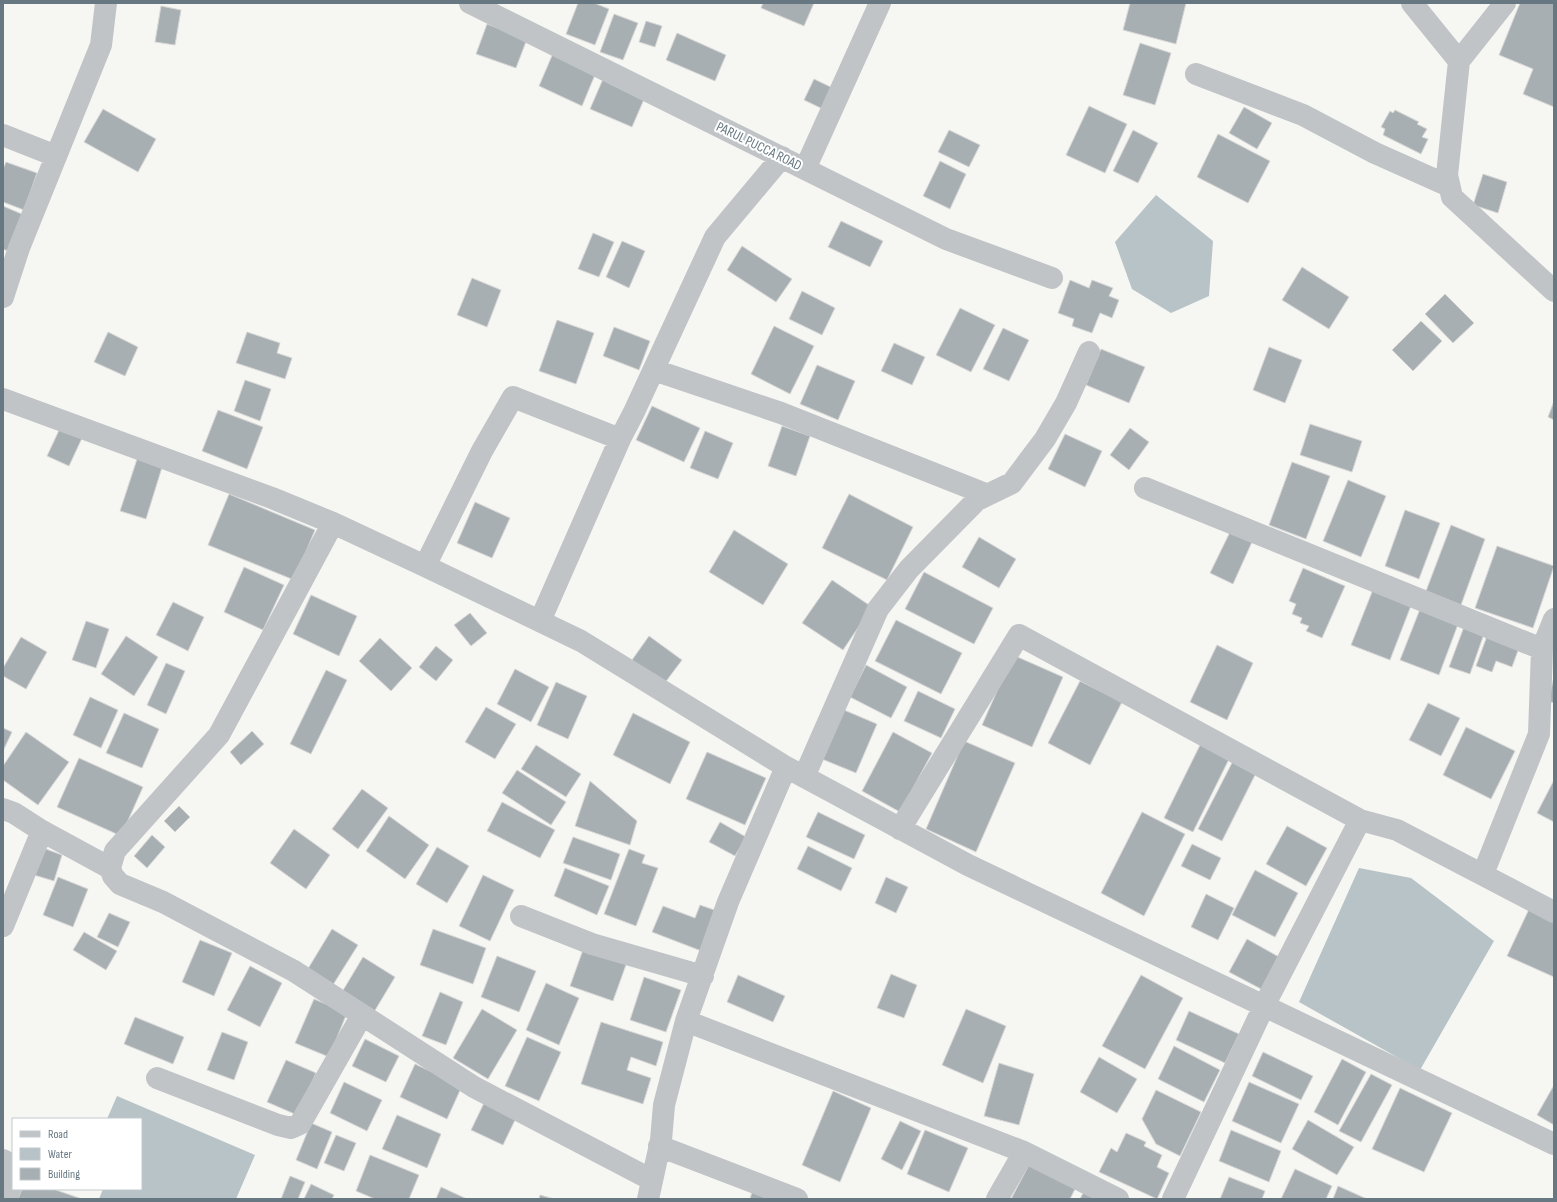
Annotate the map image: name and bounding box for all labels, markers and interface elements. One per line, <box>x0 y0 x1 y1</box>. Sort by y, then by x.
street label: PARUL PUCCA ROAD <box>714 118 805 174</box>
legend <box>12 1118 142 1190</box>
text: Road <box>48 1127 68 1142</box>
text: Water <box>48 1147 72 1162</box>
text: Building <box>48 1167 80 1182</box>

